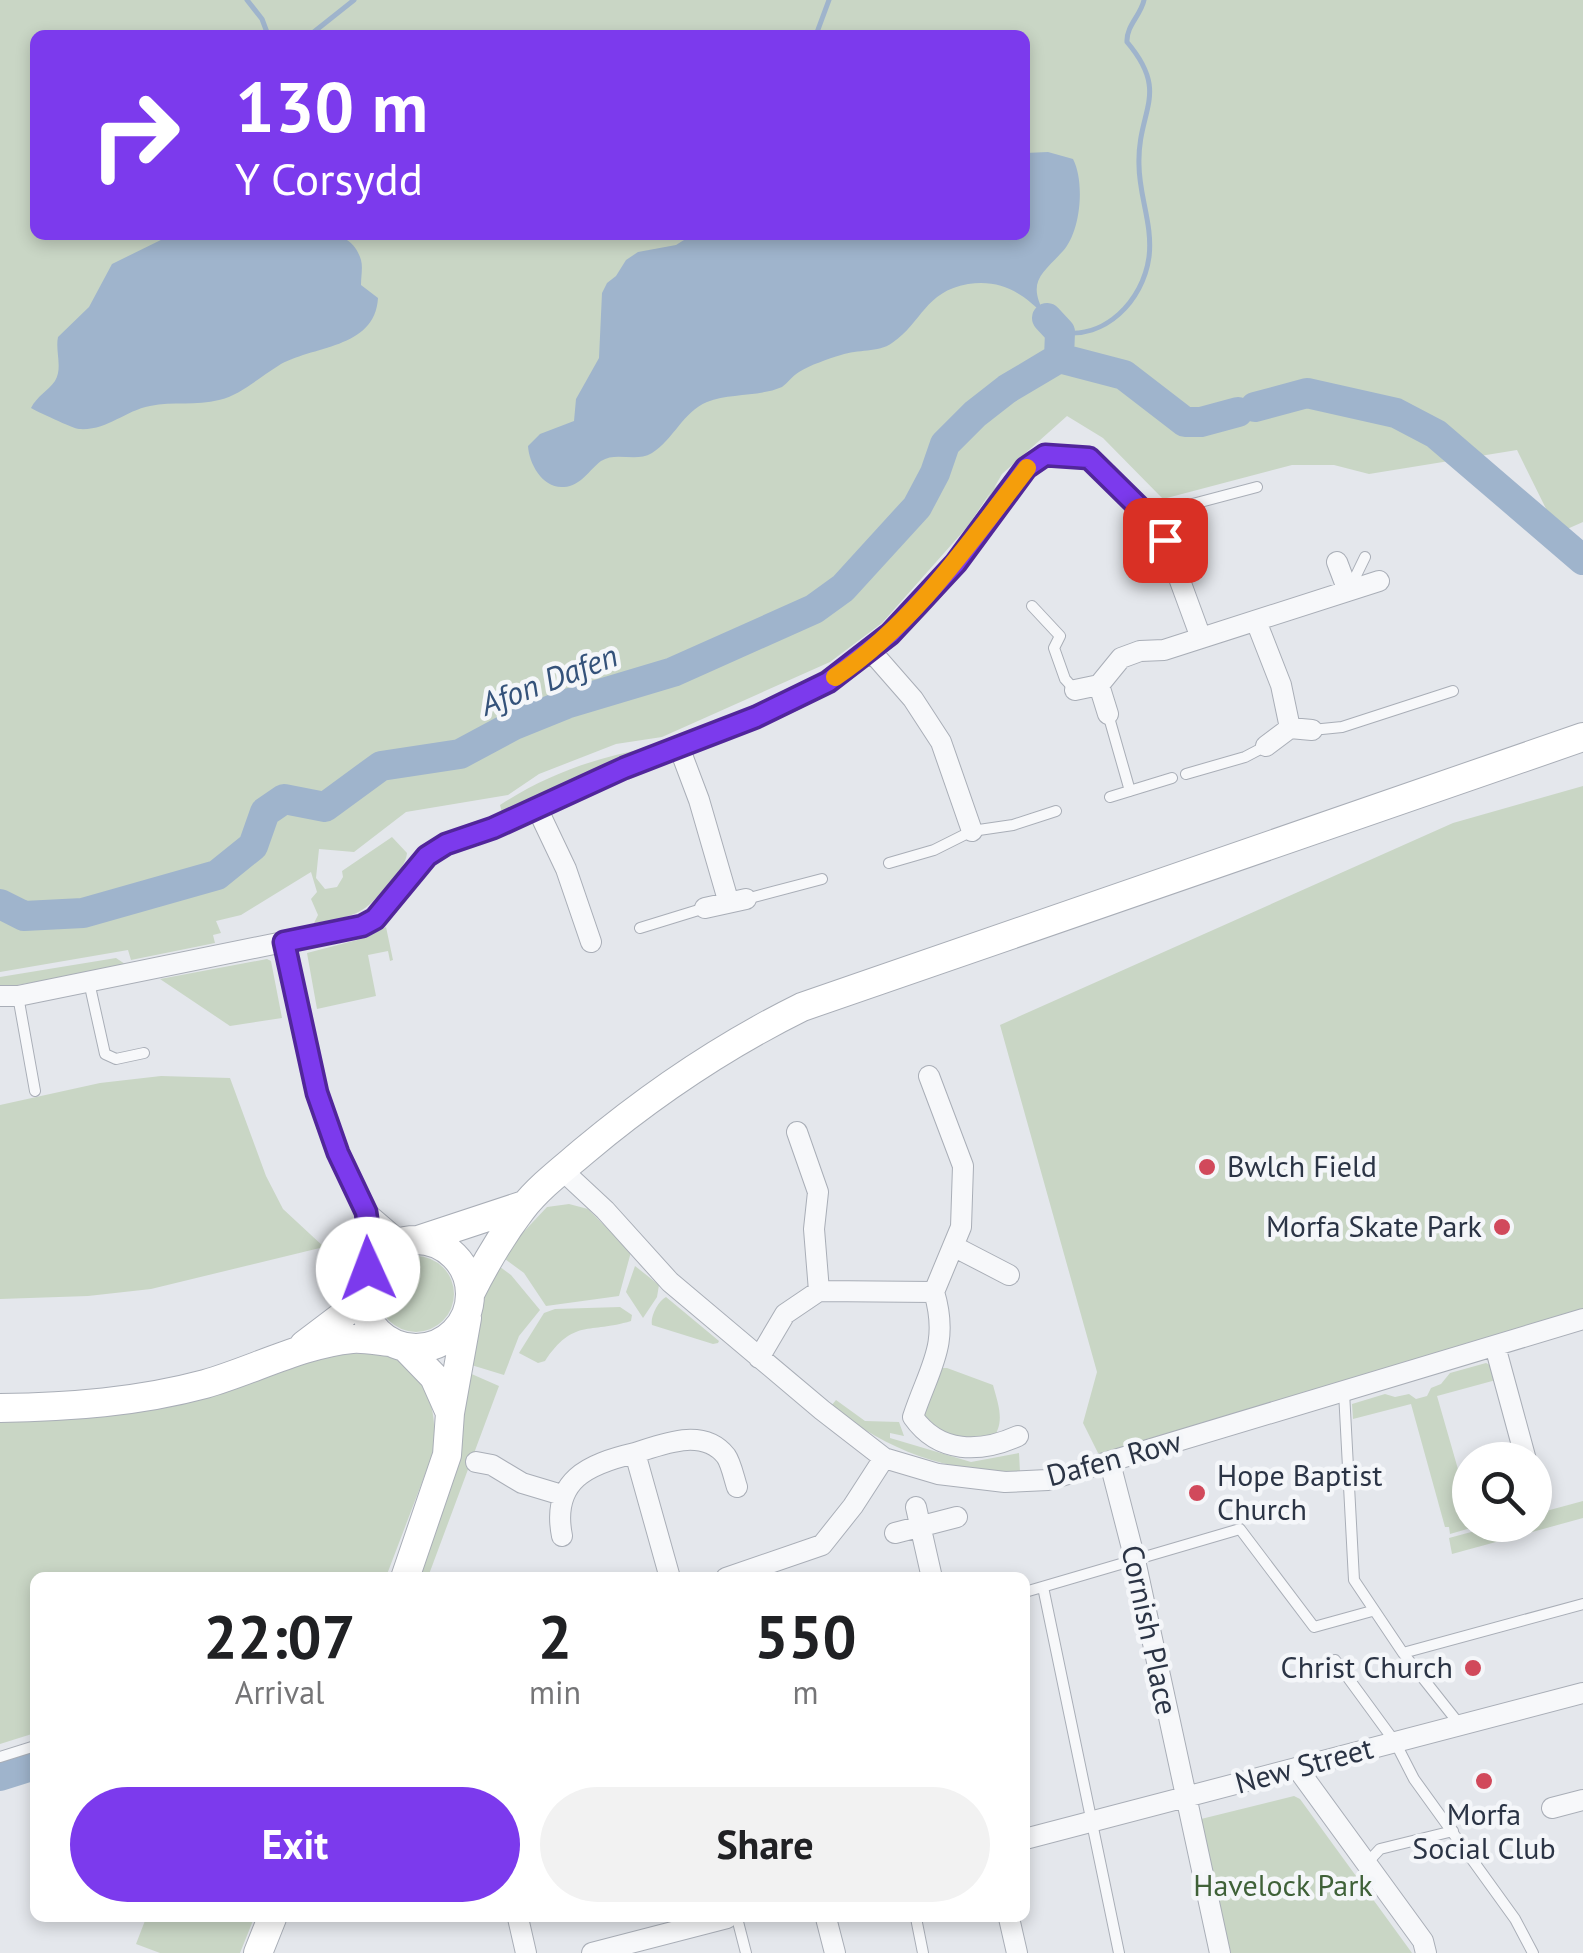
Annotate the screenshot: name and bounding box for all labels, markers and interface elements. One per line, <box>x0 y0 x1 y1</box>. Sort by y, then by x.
text: 130 m <box>235 61 428 151</box>
icon: right <box>70 70 200 200</box>
text: Y Corsydd <box>235 149 423 207</box>
pin <box>1123 498 1208 583</box>
icon: arrive <box>1138 513 1193 568</box>
water label: Afon Dafen <box>472 634 623 725</box>
place label: Bwlch Field <box>1227 1146 1377 1185</box>
marker: Bwlch Field <box>1196 1156 1218 1178</box>
place label: Morfa Skate Park <box>1266 1206 1483 1245</box>
marker: Morfa Skate Park <box>1491 1216 1513 1238</box>
position arrow <box>316 1217 420 1321</box>
street label: Dafen Row <box>1042 1421 1185 1494</box>
map controls <box>1452 1442 1552 1542</box>
button: search <box>1452 1442 1552 1542</box>
place label: Hope Baptist Church <box>1217 1455 1382 1528</box>
marker: Hope Baptist Church <box>1186 1482 1208 1504</box>
street label: Cornish Place <box>1113 1541 1187 1718</box>
text: 22:07 <box>203 1597 356 1675</box>
text: 2 <box>538 1597 572 1675</box>
text: 550 <box>755 1597 857 1675</box>
place label: Christ Church <box>1281 1647 1453 1686</box>
marker: Christ Church <box>1462 1657 1484 1679</box>
text: Arrival <box>235 1671 324 1713</box>
text: min <box>529 1671 581 1713</box>
text: m <box>793 1671 819 1713</box>
street label: New Street <box>1230 1727 1377 1802</box>
marker: Morfa Social Club <box>1473 1770 1495 1792</box>
button: Exit <box>70 1787 520 1902</box>
button: Share <box>540 1787 990 1902</box>
place label: Morfa Social Club <box>1412 1794 1556 1867</box>
park label: Havelock Park <box>1193 1865 1373 1904</box>

